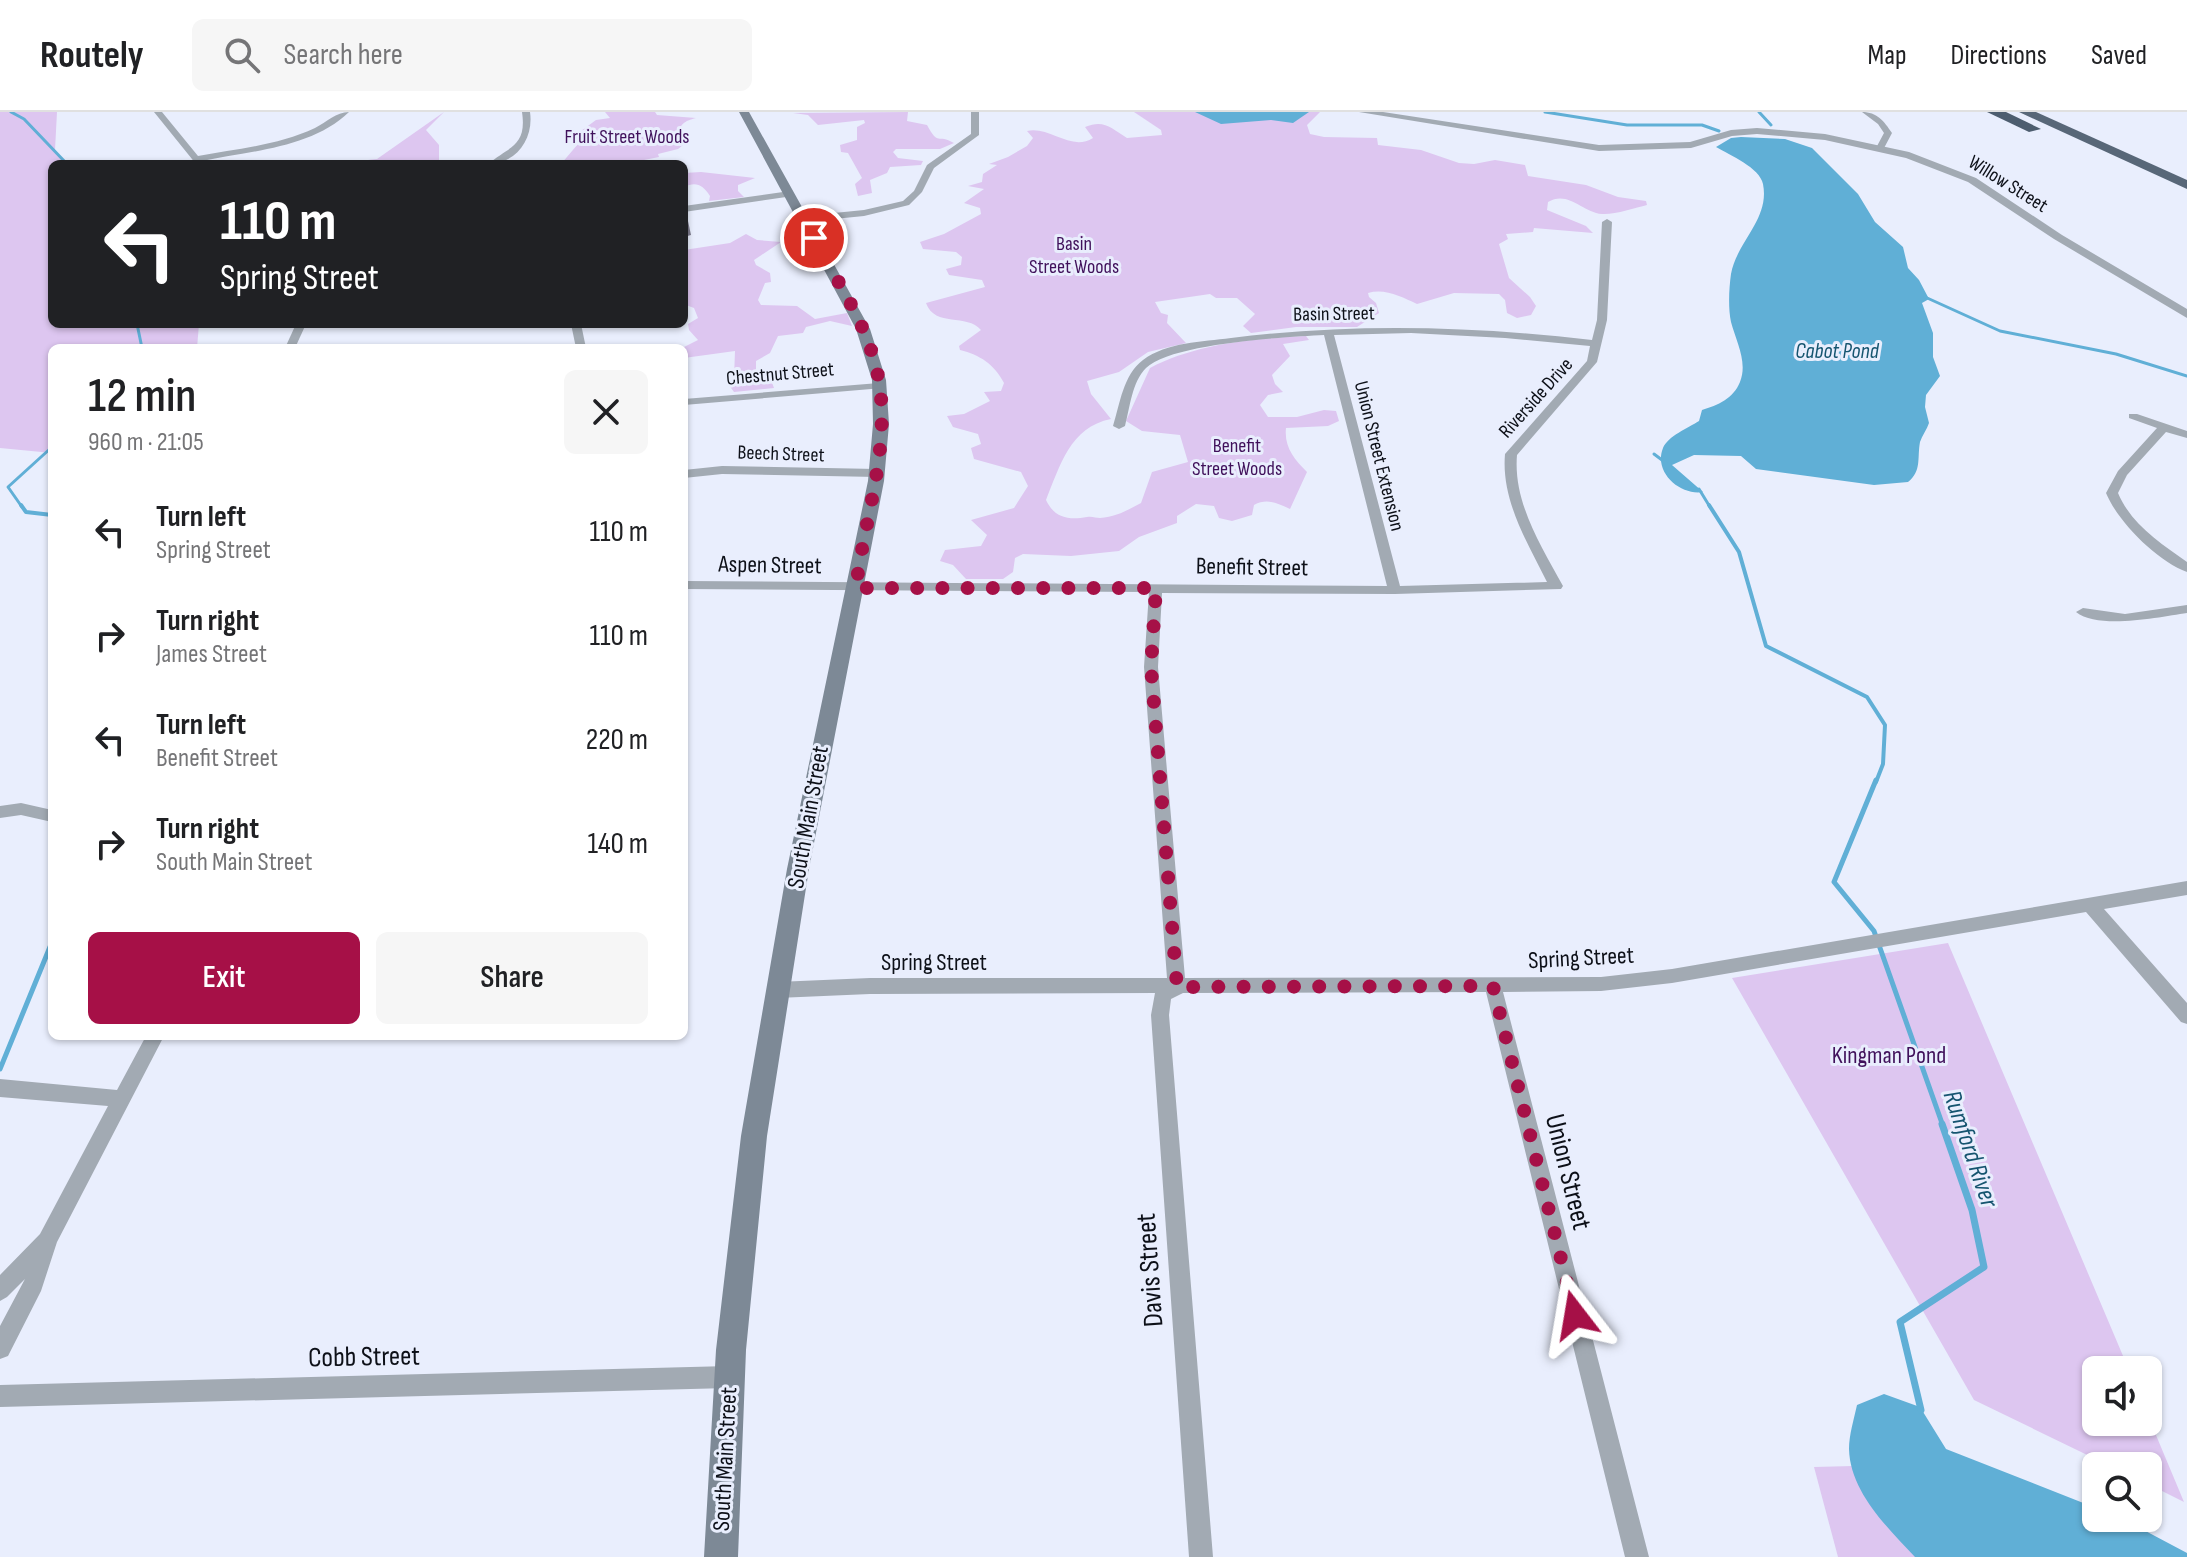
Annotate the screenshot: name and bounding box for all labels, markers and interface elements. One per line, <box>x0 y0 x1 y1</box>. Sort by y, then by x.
search box <box>192 19 752 91</box>
text: Routely <box>40 33 144 78</box>
icon: search <box>220 33 264 77</box>
text: Search here <box>284 37 403 73</box>
text: Map <box>1868 39 1907 72</box>
text: Directions <box>1951 39 2047 72</box>
text: Saved <box>2091 39 2147 72</box>
park label: Fruit Street Woods <box>565 125 689 149</box>
street label: Willow Street <box>1964 150 2052 218</box>
text: 110 m <box>220 189 336 256</box>
icon: left <box>88 192 192 296</box>
pin <box>780 204 848 272</box>
icon: arrive <box>792 216 836 260</box>
park label: Basin Street Woods <box>1029 232 1119 279</box>
text: Spring Street <box>220 257 379 300</box>
street label: Basin Street <box>1293 301 1375 327</box>
water label: Cabot Pond <box>1795 338 1880 365</box>
street label: Riverside Drive <box>1494 353 1578 443</box>
street label: Chestnut Street <box>725 357 835 391</box>
text: 12 min <box>88 368 196 425</box>
button: close <box>564 370 648 454</box>
street label: Union Street Extension <box>1349 379 1409 533</box>
text: 960 m · 21:05 <box>88 427 204 458</box>
park label: Benefit Street Woods <box>1192 434 1282 481</box>
street label: Beech Street <box>737 440 825 468</box>
text: Turn left <box>156 499 246 535</box>
icon: left <box>88 510 132 554</box>
text: 110 m <box>590 514 648 550</box>
text: Spring Street <box>156 535 271 566</box>
street label: Aspen Street <box>717 550 822 580</box>
street label: Benefit Street <box>1195 552 1309 582</box>
text: Turn right <box>156 603 259 639</box>
icon: right <box>88 614 132 658</box>
text: 110 m <box>590 618 648 654</box>
text: James Street <box>156 639 267 670</box>
text: Turn left <box>156 707 246 743</box>
icon: left <box>88 718 132 762</box>
text: 220 m <box>586 722 648 758</box>
text: Benefit Street <box>156 743 278 774</box>
street label: South Main Street <box>781 743 835 891</box>
text: Turn right <box>156 811 259 847</box>
icon: right <box>88 822 132 866</box>
text: 140 m <box>588 826 648 862</box>
text: South Main Street <box>156 847 312 878</box>
button: Exit <box>88 932 360 1024</box>
button: Share <box>376 932 648 1024</box>
street label: Spring Street <box>1527 941 1635 975</box>
street label: Spring Street <box>881 948 987 977</box>
park label: Kingman Pond <box>1832 1041 1946 1070</box>
water label: Rumford River <box>1936 1087 2005 1213</box>
street label: Union Street <box>1538 1111 1598 1233</box>
street label: Davis Street <box>1130 1212 1170 1328</box>
position arrow <box>1533 1273 1617 1357</box>
street label: Cobb Street <box>308 1340 420 1374</box>
map controls <box>2082 1356 2162 1532</box>
button: sound <box>2082 1356 2162 1436</box>
street label: South Main Street <box>707 1386 743 1532</box>
button: search <box>2082 1452 2162 1532</box>

